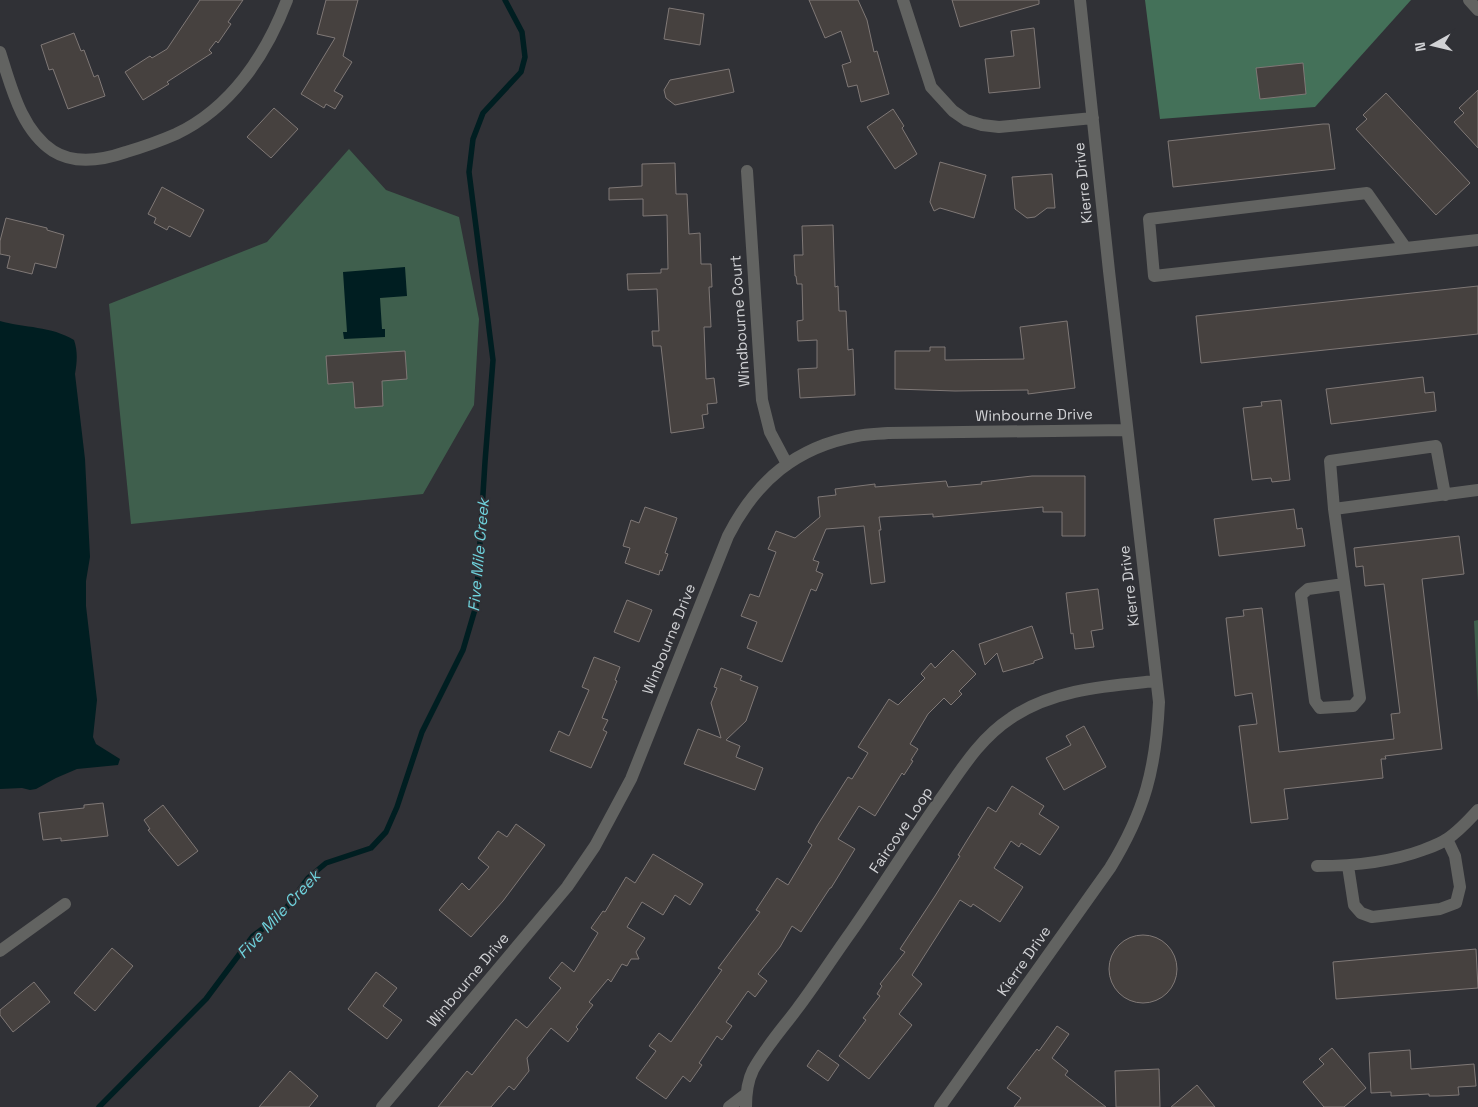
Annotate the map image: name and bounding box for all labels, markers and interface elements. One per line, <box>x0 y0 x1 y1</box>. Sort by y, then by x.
north arrow <box>1408 20 1458 70</box>
text: N <box>1411 41 1430 53</box>
street label: Kierre Drive <box>1069 141 1096 225</box>
street label: Windbourne Court <box>725 254 754 388</box>
street label: Winbourne Drive <box>975 404 1093 425</box>
water label: Five Mile Creek <box>463 495 494 612</box>
street label: Kierre Drive <box>1114 544 1143 628</box>
street label: Winbourne Drive <box>638 581 699 697</box>
street label: Faircove Loop <box>865 783 937 877</box>
water label: Five Mile Creek <box>232 864 326 963</box>
street label: Kierre Drive <box>992 922 1055 1000</box>
street label: Winbourne Drive <box>423 928 513 1031</box>

